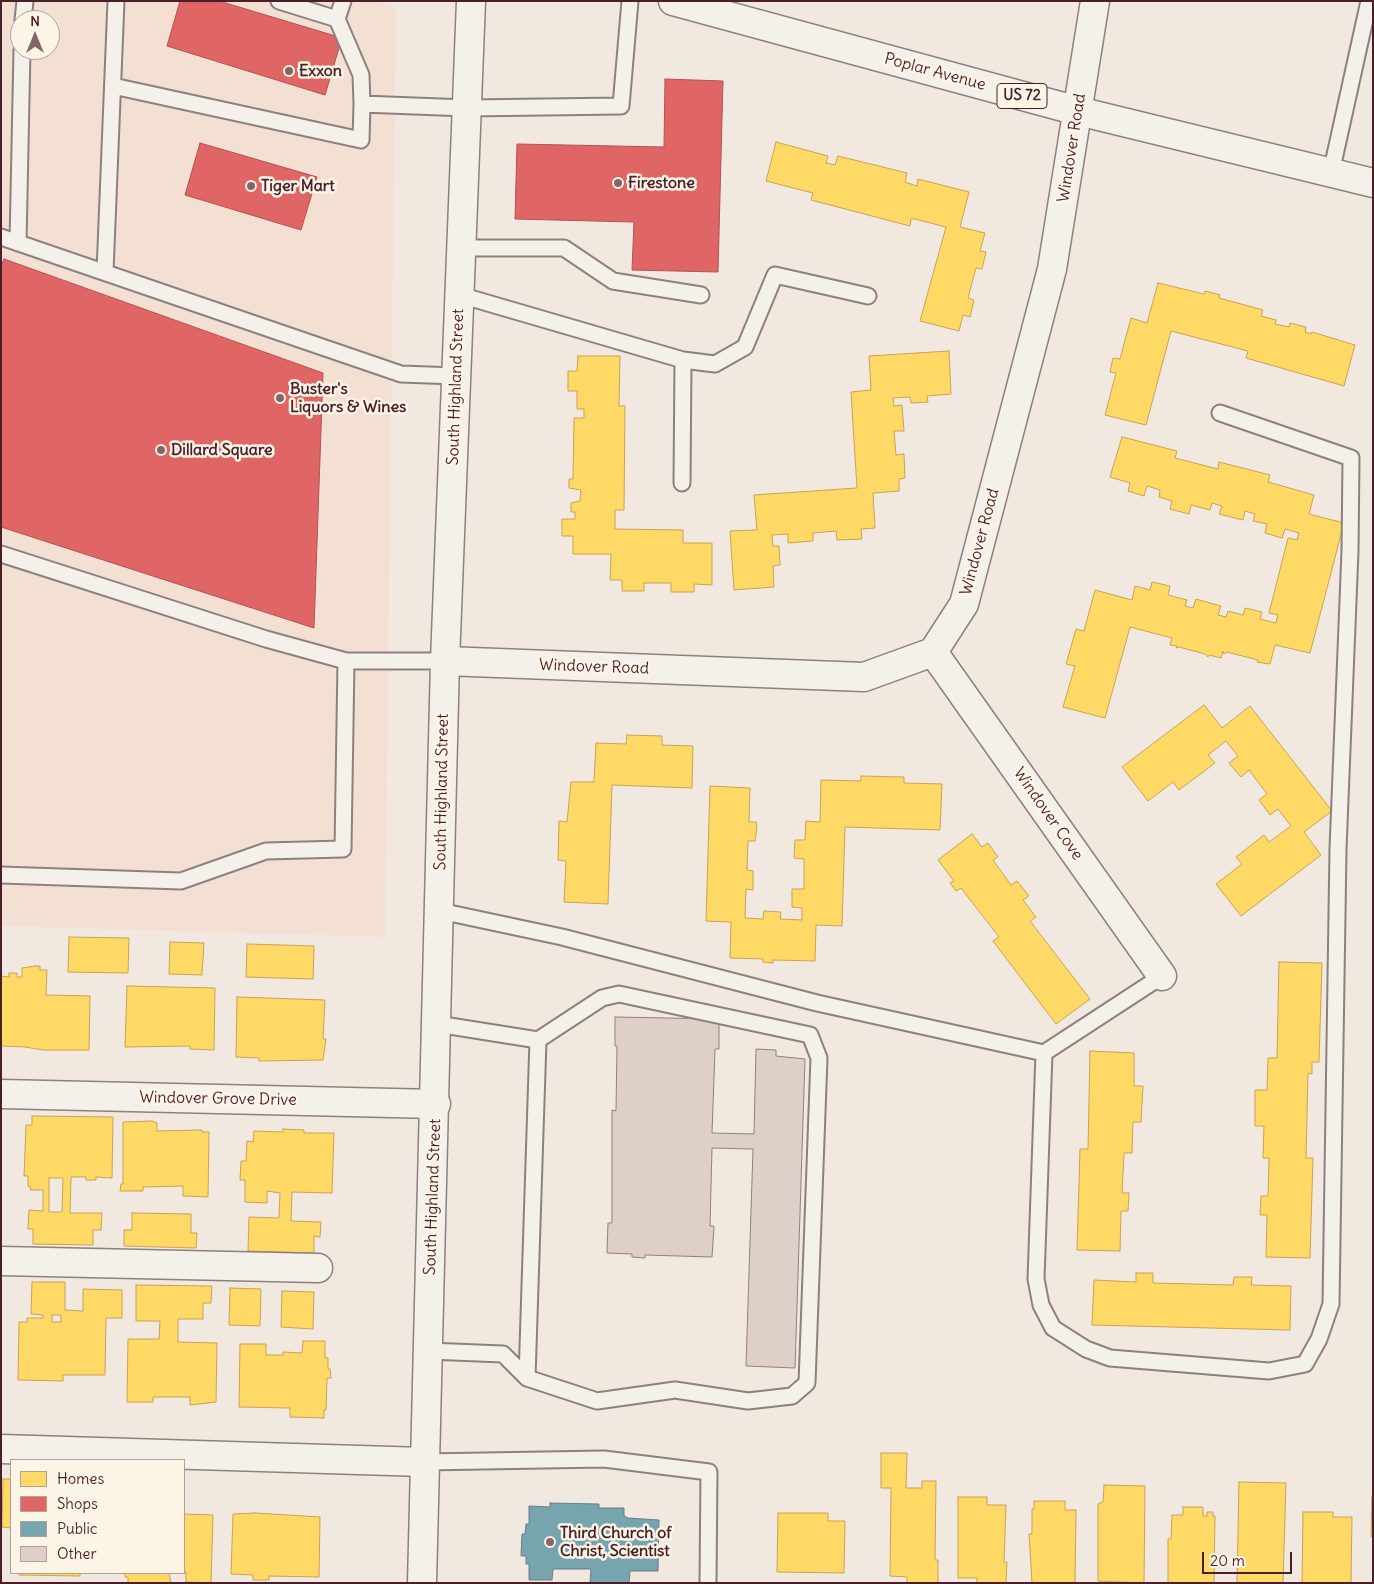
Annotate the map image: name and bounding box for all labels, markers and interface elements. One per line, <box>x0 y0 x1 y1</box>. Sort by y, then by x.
north arrow <box>10 10 60 60</box>
text: N <box>30 12 40 30</box>
street label: Poplar Avenue <box>882 49 988 95</box>
place label: Exxon <box>299 61 342 81</box>
marker: Exxon <box>283 65 295 77</box>
road number: US 72 <box>997 84 1047 108</box>
street label: Windover Road <box>1054 92 1090 204</box>
place label: Firestone <box>628 173 695 193</box>
place label: Tiger Mart <box>261 176 335 196</box>
marker: Firestone <box>612 177 624 189</box>
marker: Tiger Mart <box>245 180 257 192</box>
street label: South Highland Street <box>444 308 468 466</box>
place label: Buster's Liquors & Wines <box>290 379 406 417</box>
marker: Buster's Liquors & Wines <box>274 392 286 404</box>
place label: Dillard Square <box>171 440 273 460</box>
marker: Dillard Square <box>155 444 167 456</box>
street label: Windover Road <box>956 486 1004 598</box>
street label: Windover Road <box>539 655 649 679</box>
street label: South Highland Street <box>431 713 453 871</box>
street label: Windover Cove <box>1009 764 1087 864</box>
street label: Windover Grove Drive <box>139 1088 297 1110</box>
street label: South Highland Street <box>421 1118 445 1276</box>
legend <box>10 1459 185 1574</box>
text: Homes <box>57 1469 104 1488</box>
text: Shops <box>57 1494 98 1513</box>
text: Public <box>57 1519 97 1538</box>
place label: Third Church of Christ, Scientist <box>560 1523 671 1561</box>
marker: Third Church of Christ, Scientist <box>544 1536 556 1548</box>
scale bar <box>1204 1542 1294 1574</box>
text: Other <box>57 1544 97 1563</box>
text: 20 m <box>1210 1551 1245 1570</box>

